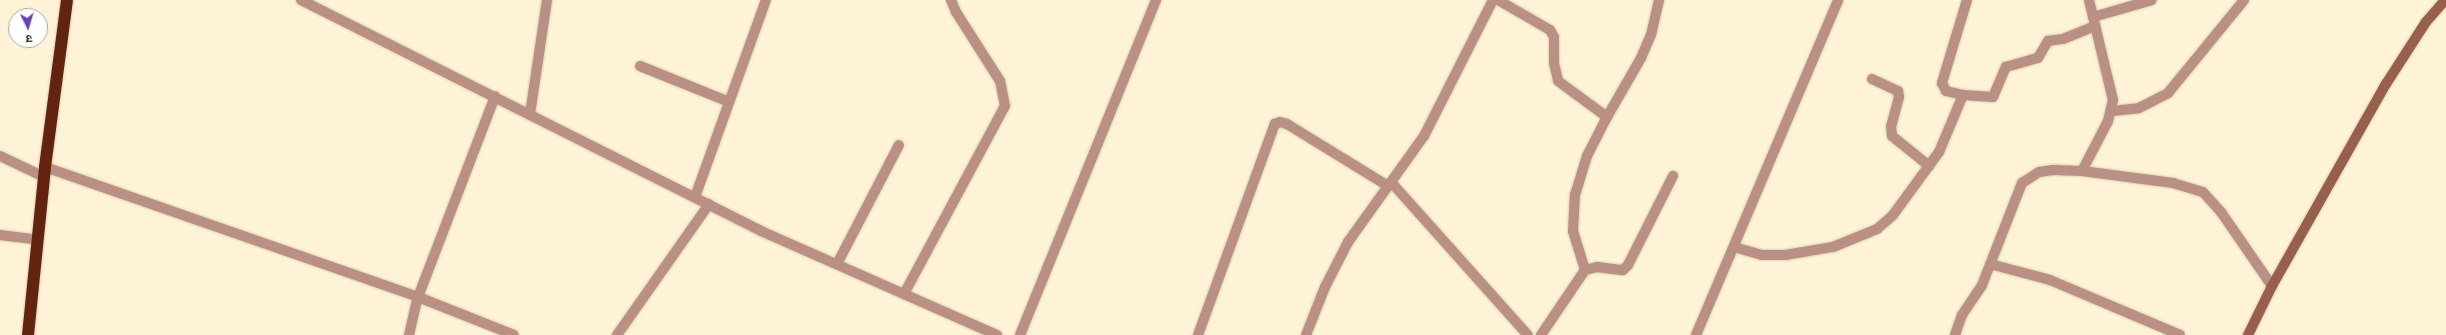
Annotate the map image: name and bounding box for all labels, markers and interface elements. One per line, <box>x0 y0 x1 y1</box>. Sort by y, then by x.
north arrow <box>8 8 48 48</box>
text: उ <box>25 32 33 47</box>

